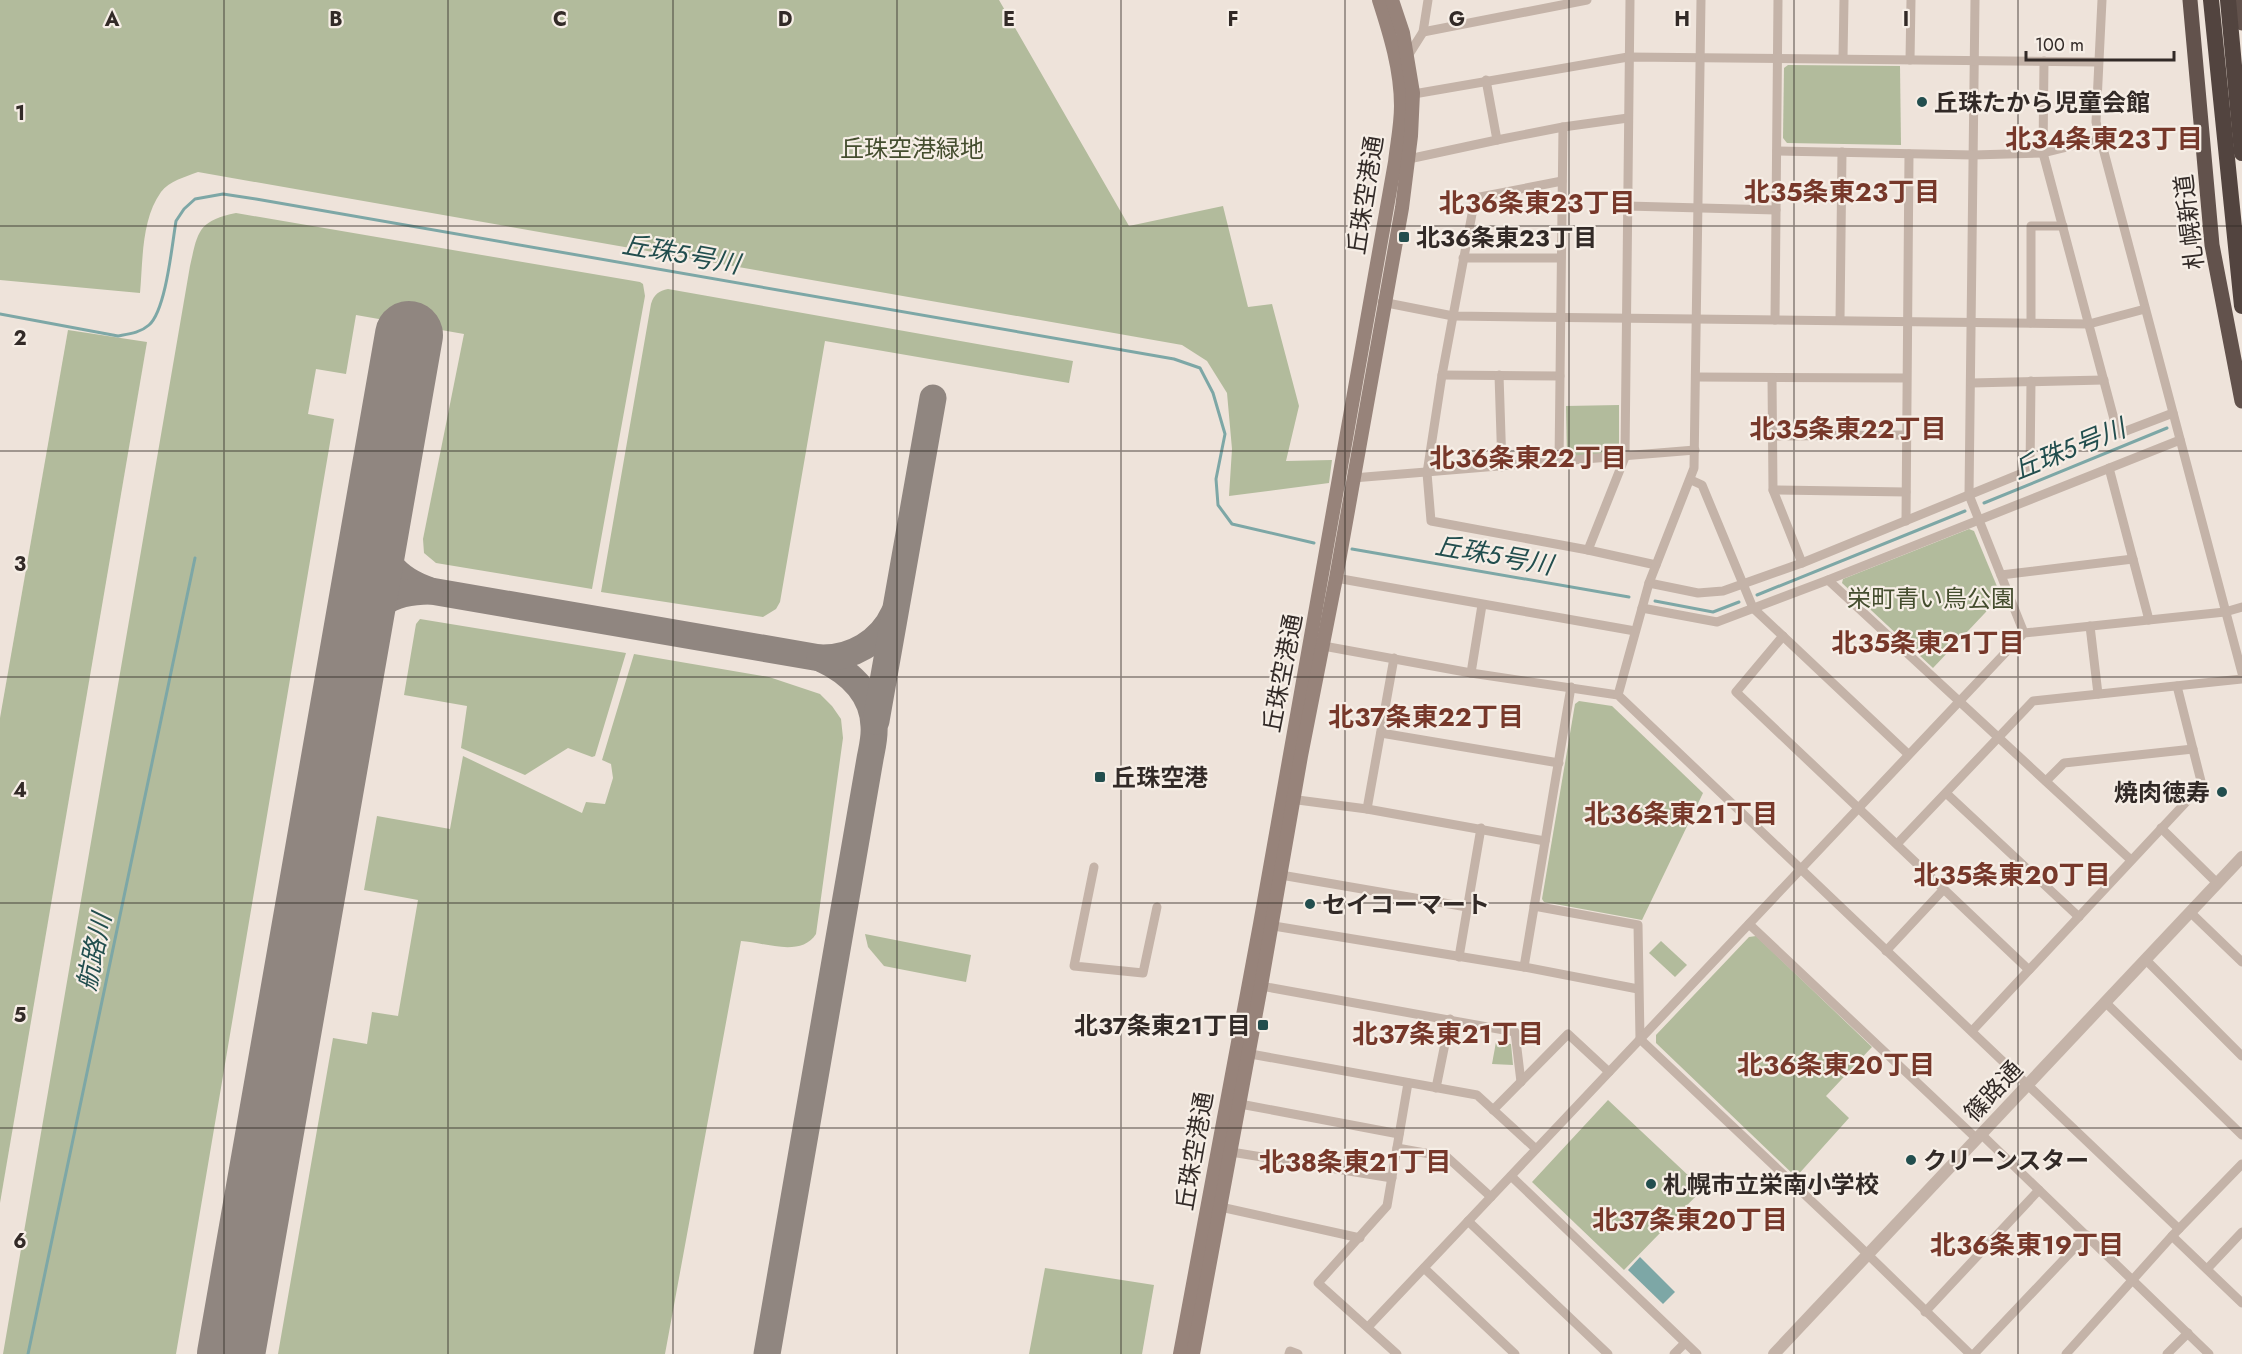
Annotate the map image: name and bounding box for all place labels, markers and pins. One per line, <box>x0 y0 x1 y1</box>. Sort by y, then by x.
place label: 丘珠たから児童会館 <box>1934 85 2150 120</box>
marker: 丘珠たから児童会館 <box>1915 95 1929 109</box>
place label: 北36条東23丁目 <box>1416 220 1598 255</box>
marker: 北36条東23丁目 <box>1397 230 1411 244</box>
place label: 丘珠空港 <box>1112 760 1208 795</box>
marker: 丘珠空港 <box>1093 770 1107 784</box>
place label: 焼肉徳寿 <box>2114 775 2210 810</box>
marker: 焼肉徳寿 <box>2215 785 2229 799</box>
place label: セイコーマート <box>1322 887 1490 922</box>
marker: セイコーマート <box>1303 897 1317 911</box>
place label: 北37条東21丁目 <box>1074 1008 1251 1043</box>
marker: 北37条東21丁目 <box>1256 1018 1270 1032</box>
place label: クリーンスター <box>1923 1143 2089 1178</box>
marker: クリーンスター <box>1904 1153 1918 1167</box>
place label: 札幌市立栄南小学校 <box>1663 1167 1879 1202</box>
marker: 札幌市立栄南小学校 <box>1644 1177 1658 1191</box>

